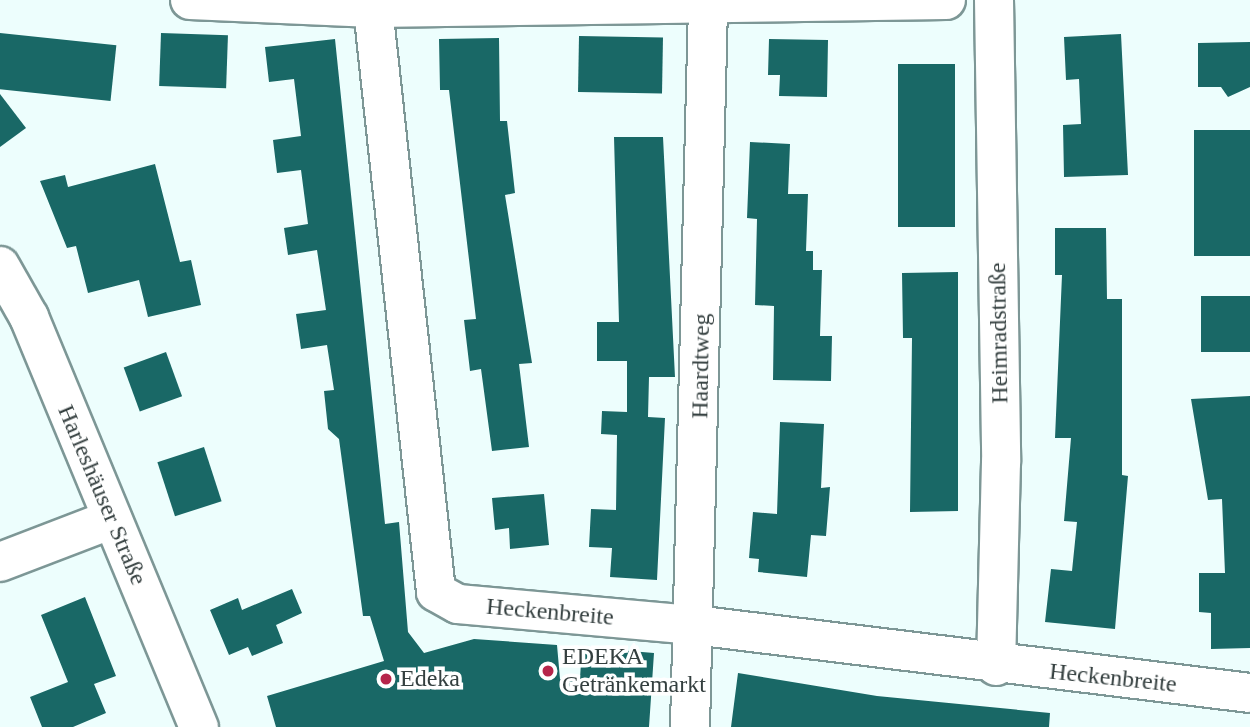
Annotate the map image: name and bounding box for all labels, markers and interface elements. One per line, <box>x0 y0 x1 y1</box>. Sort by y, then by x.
street label: Heimradstraße <box>983 262 1015 404</box>
street label: Haardtweg <box>686 313 716 419</box>
street label: Harleshäuser Straße <box>51 401 153 589</box>
street label: Heckenbreite <box>485 592 615 632</box>
place label: EDEKA Getränkemarkt <box>562 643 706 699</box>
street label: Heckenbreite <box>1048 657 1178 699</box>
marker: EDEKA Getränkemarkt <box>540 663 556 679</box>
place label: Edeka <box>400 665 460 693</box>
marker: Edeka <box>378 671 394 687</box>

